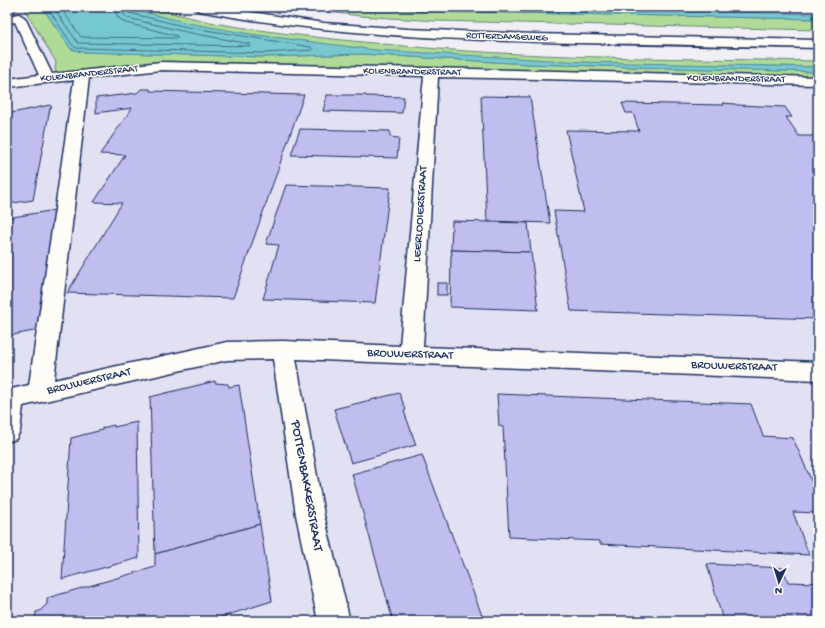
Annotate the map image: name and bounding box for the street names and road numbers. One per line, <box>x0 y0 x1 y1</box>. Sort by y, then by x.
street label: ROTTERDAMSEWEG <box>466 30 549 44</box>
street label: KOLENBRANDERSTRAAT <box>40 63 140 85</box>
street label: KOLENBRANDERSTRAAT <box>363 65 462 79</box>
street label: KOLENBRANDERSTRAAT <box>687 72 786 86</box>
street label: LEERLOOIERSTRAAT <box>411 164 431 263</box>
street label: BROUWERSTRAAT <box>366 346 454 364</box>
street label: BROUWERSTRAAT <box>690 358 778 376</box>
street label: BROUWERSTRAAT <box>45 365 134 399</box>
street label: POTTENBAKKERSTRAAT <box>286 418 326 553</box>

